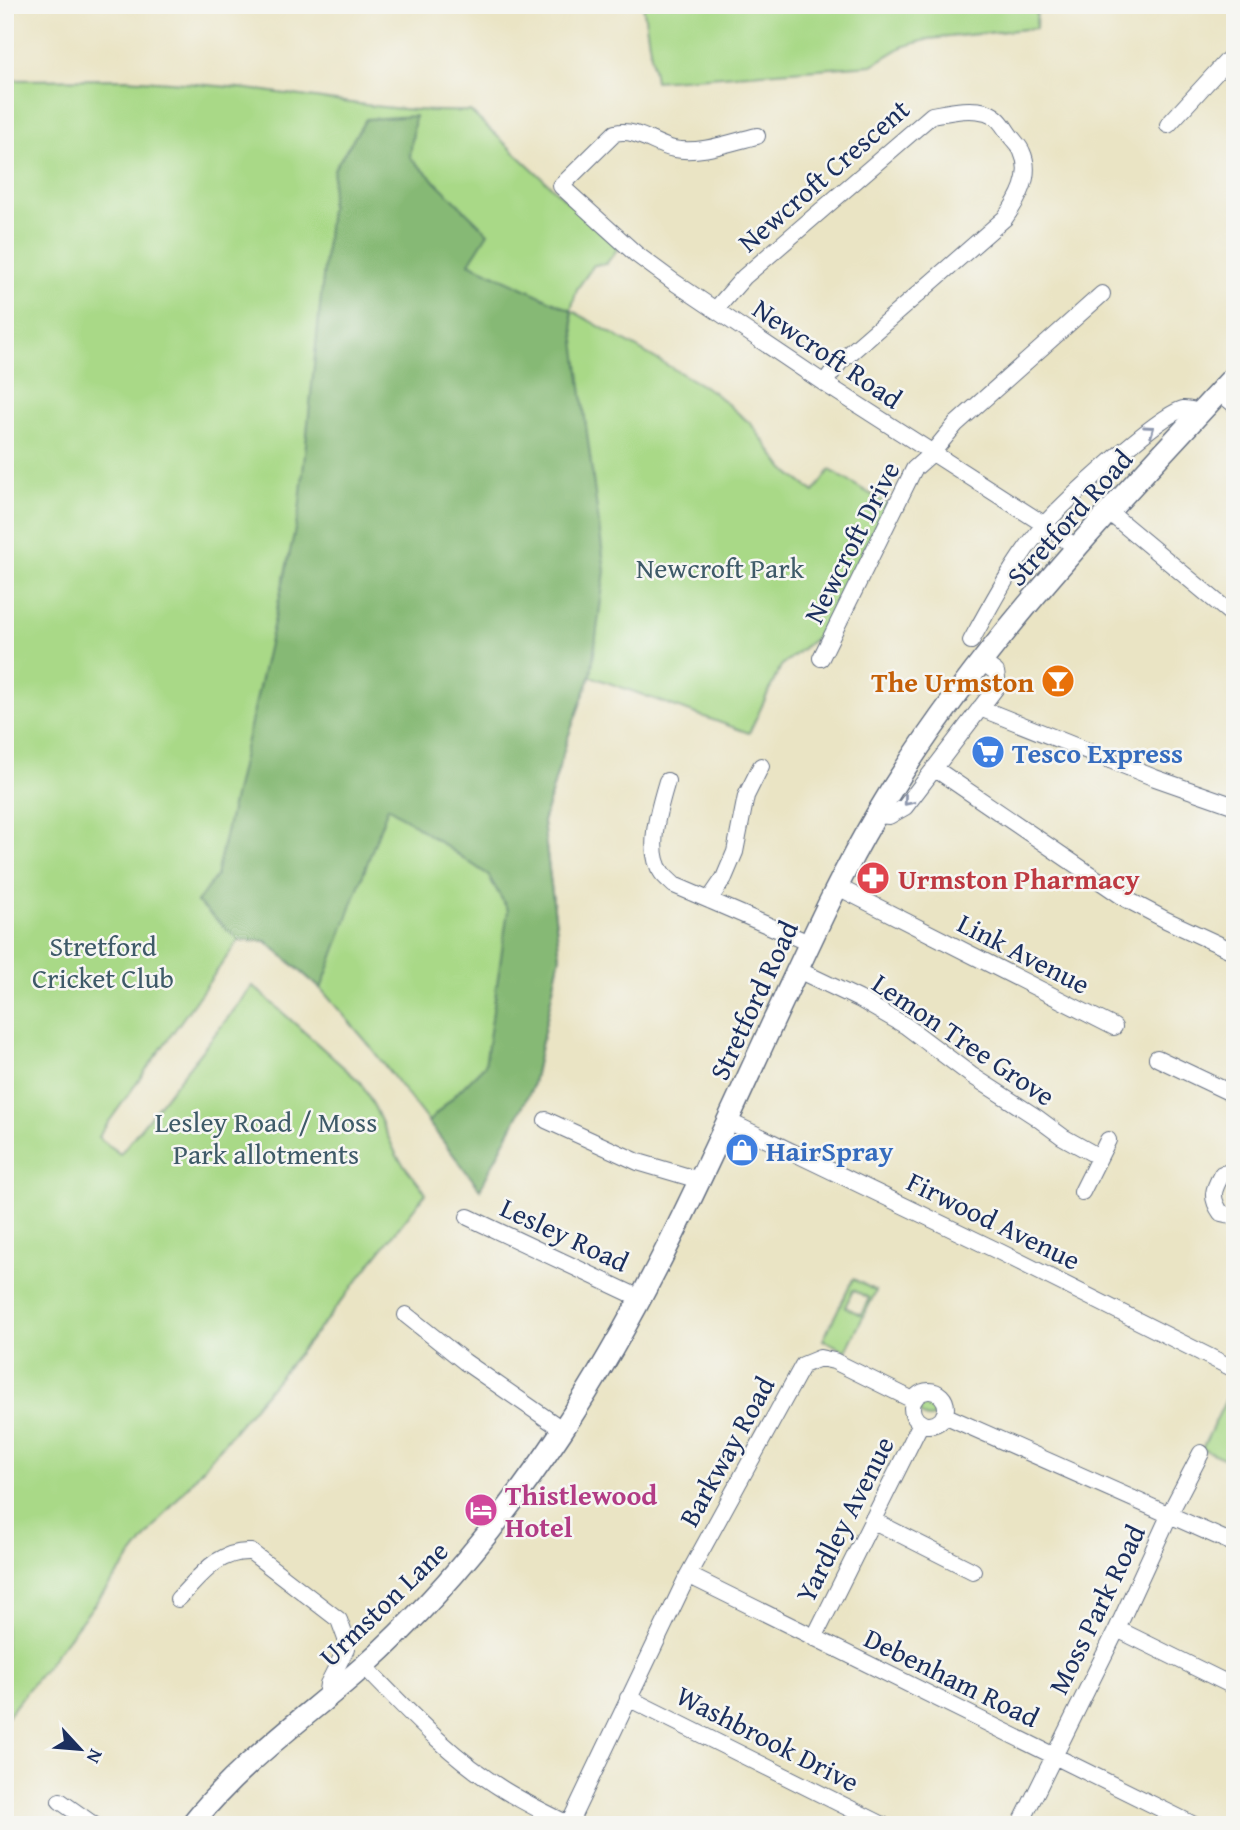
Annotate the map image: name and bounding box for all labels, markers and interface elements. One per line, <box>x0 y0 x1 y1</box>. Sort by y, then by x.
street label: Newcroft Crescent <box>728 89 918 261</box>
street label: Newcroft Road <box>745 288 911 418</box>
one-way arrow <box>1142 426 1155 438</box>
street label: Stretford Road <box>996 439 1142 595</box>
street label: Newcroft Drive <box>793 454 909 630</box>
park label: Newcroft Park <box>636 547 805 588</box>
place label: The Urmston <box>871 661 1034 702</box>
bar icon: The Urmston <box>1039 662 1077 700</box>
place label: Tesco Express <box>1012 732 1183 773</box>
supermarket icon: Tesco Express <box>969 733 1007 771</box>
one-way arrow <box>904 794 917 806</box>
place label: Urmston Pharmacy <box>898 858 1140 899</box>
pharmacy icon: Urmston Pharmacy <box>854 859 892 897</box>
street label: Link Avenue <box>951 902 1097 1004</box>
street label: Stretford Road <box>698 913 808 1087</box>
park label: Stretford Cricket Club <box>32 925 174 998</box>
street label: Lemon Tree Grove <box>864 962 1064 1116</box>
park label: Lesley Road / Moss Park allotments <box>155 1101 377 1174</box>
place label: HairSpray <box>766 1130 894 1171</box>
shop icon: HairSpray <box>723 1131 761 1169</box>
street label: Firwood Avenue <box>900 1160 1088 1280</box>
street label: Lesley Road <box>494 1186 636 1282</box>
street label: Barkway Road <box>668 1368 784 1534</box>
street label: Yardley Avenue <box>784 1429 904 1609</box>
place label: Thistlewood Hotel <box>505 1474 658 1547</box>
hotel icon: Thistlewood Hotel <box>462 1491 500 1529</box>
street label: Moss Park Road <box>1037 1517 1155 1701</box>
street label: Urmston Lane <box>309 1531 457 1675</box>
street label: Debenham Road <box>858 1617 1046 1737</box>
street label: Washbrook Drive <box>670 1674 866 1802</box>
north arrow <box>46 1714 116 1784</box>
text: N <box>80 1745 111 1769</box>

